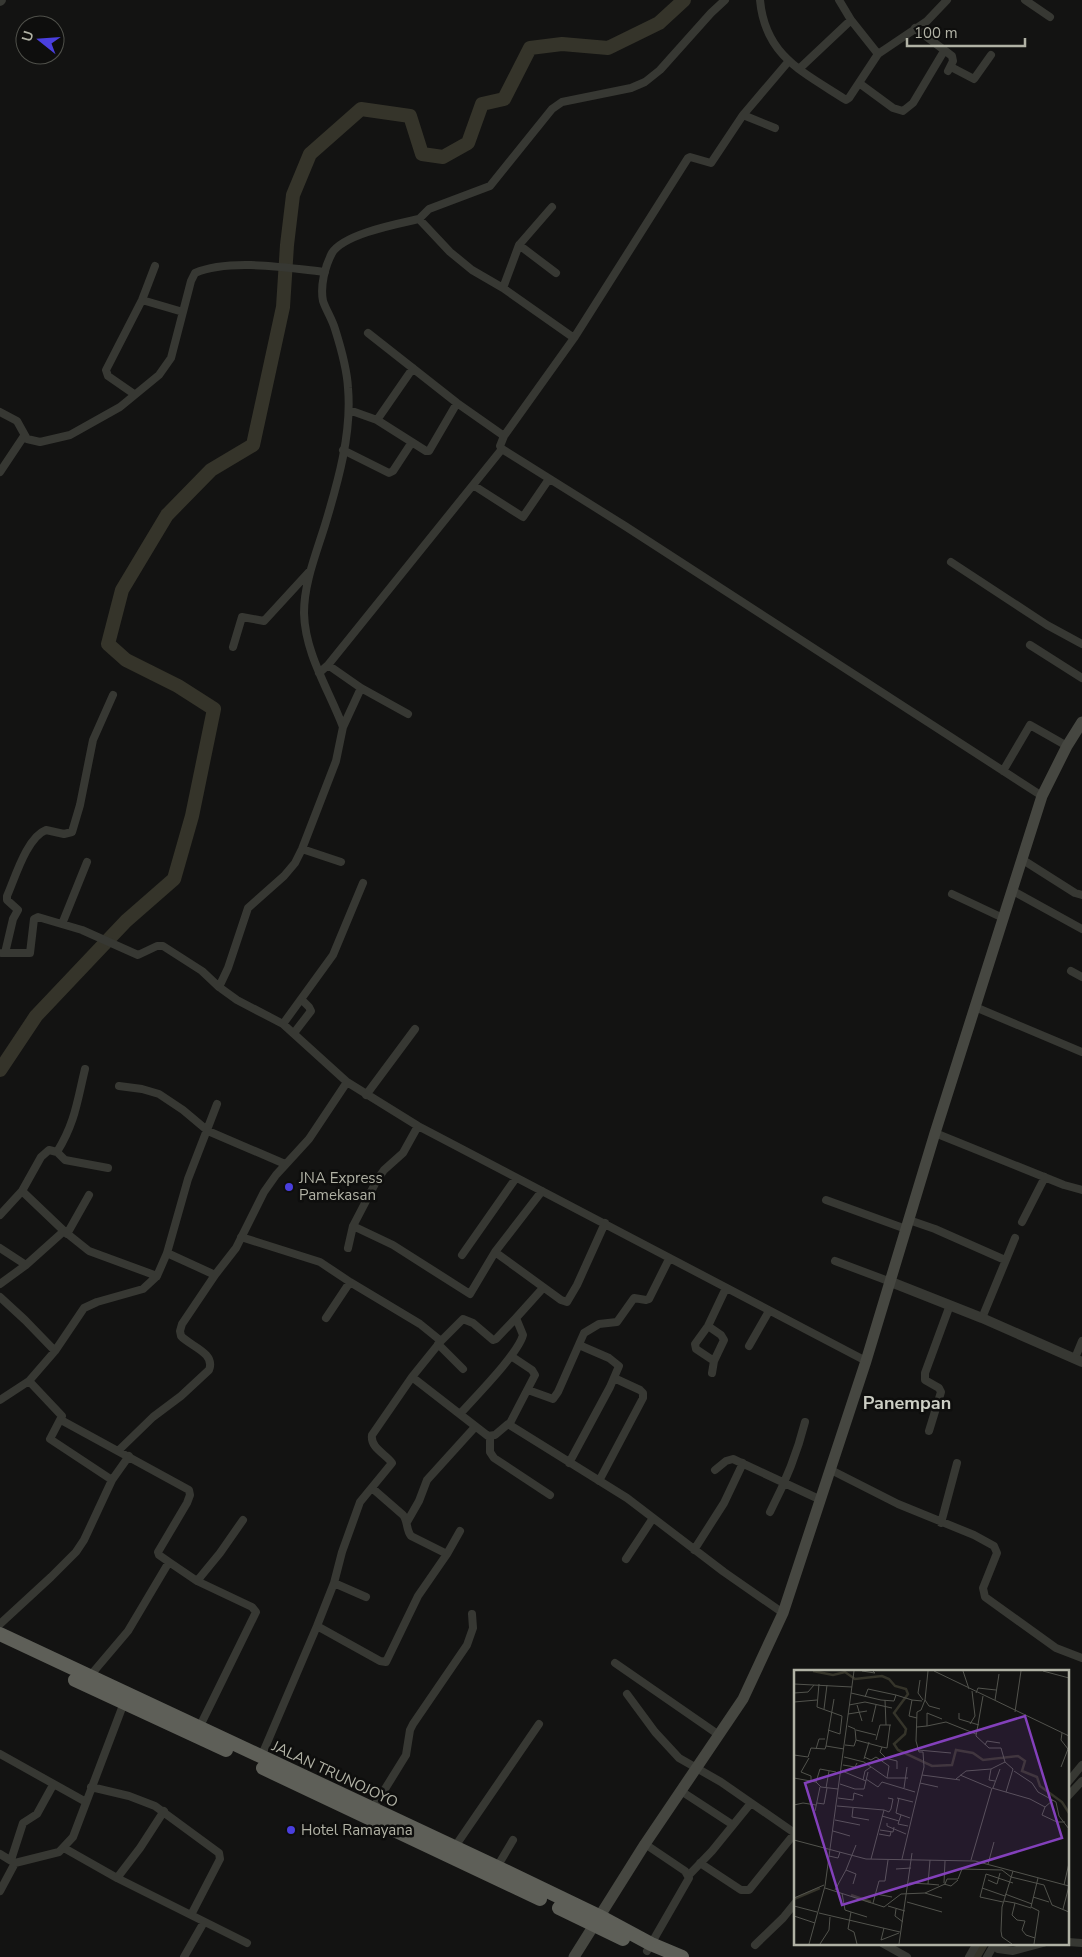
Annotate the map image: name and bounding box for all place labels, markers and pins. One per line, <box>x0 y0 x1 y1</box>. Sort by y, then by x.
place label: JNA Express Pamekasan <box>298 1168 383 1205</box>
marker: JNA Express Pamekasan <box>283 1181 295 1193</box>
place label: Hotel Ramayana <box>301 1820 413 1840</box>
marker: Hotel Ramayana <box>285 1824 297 1836</box>

